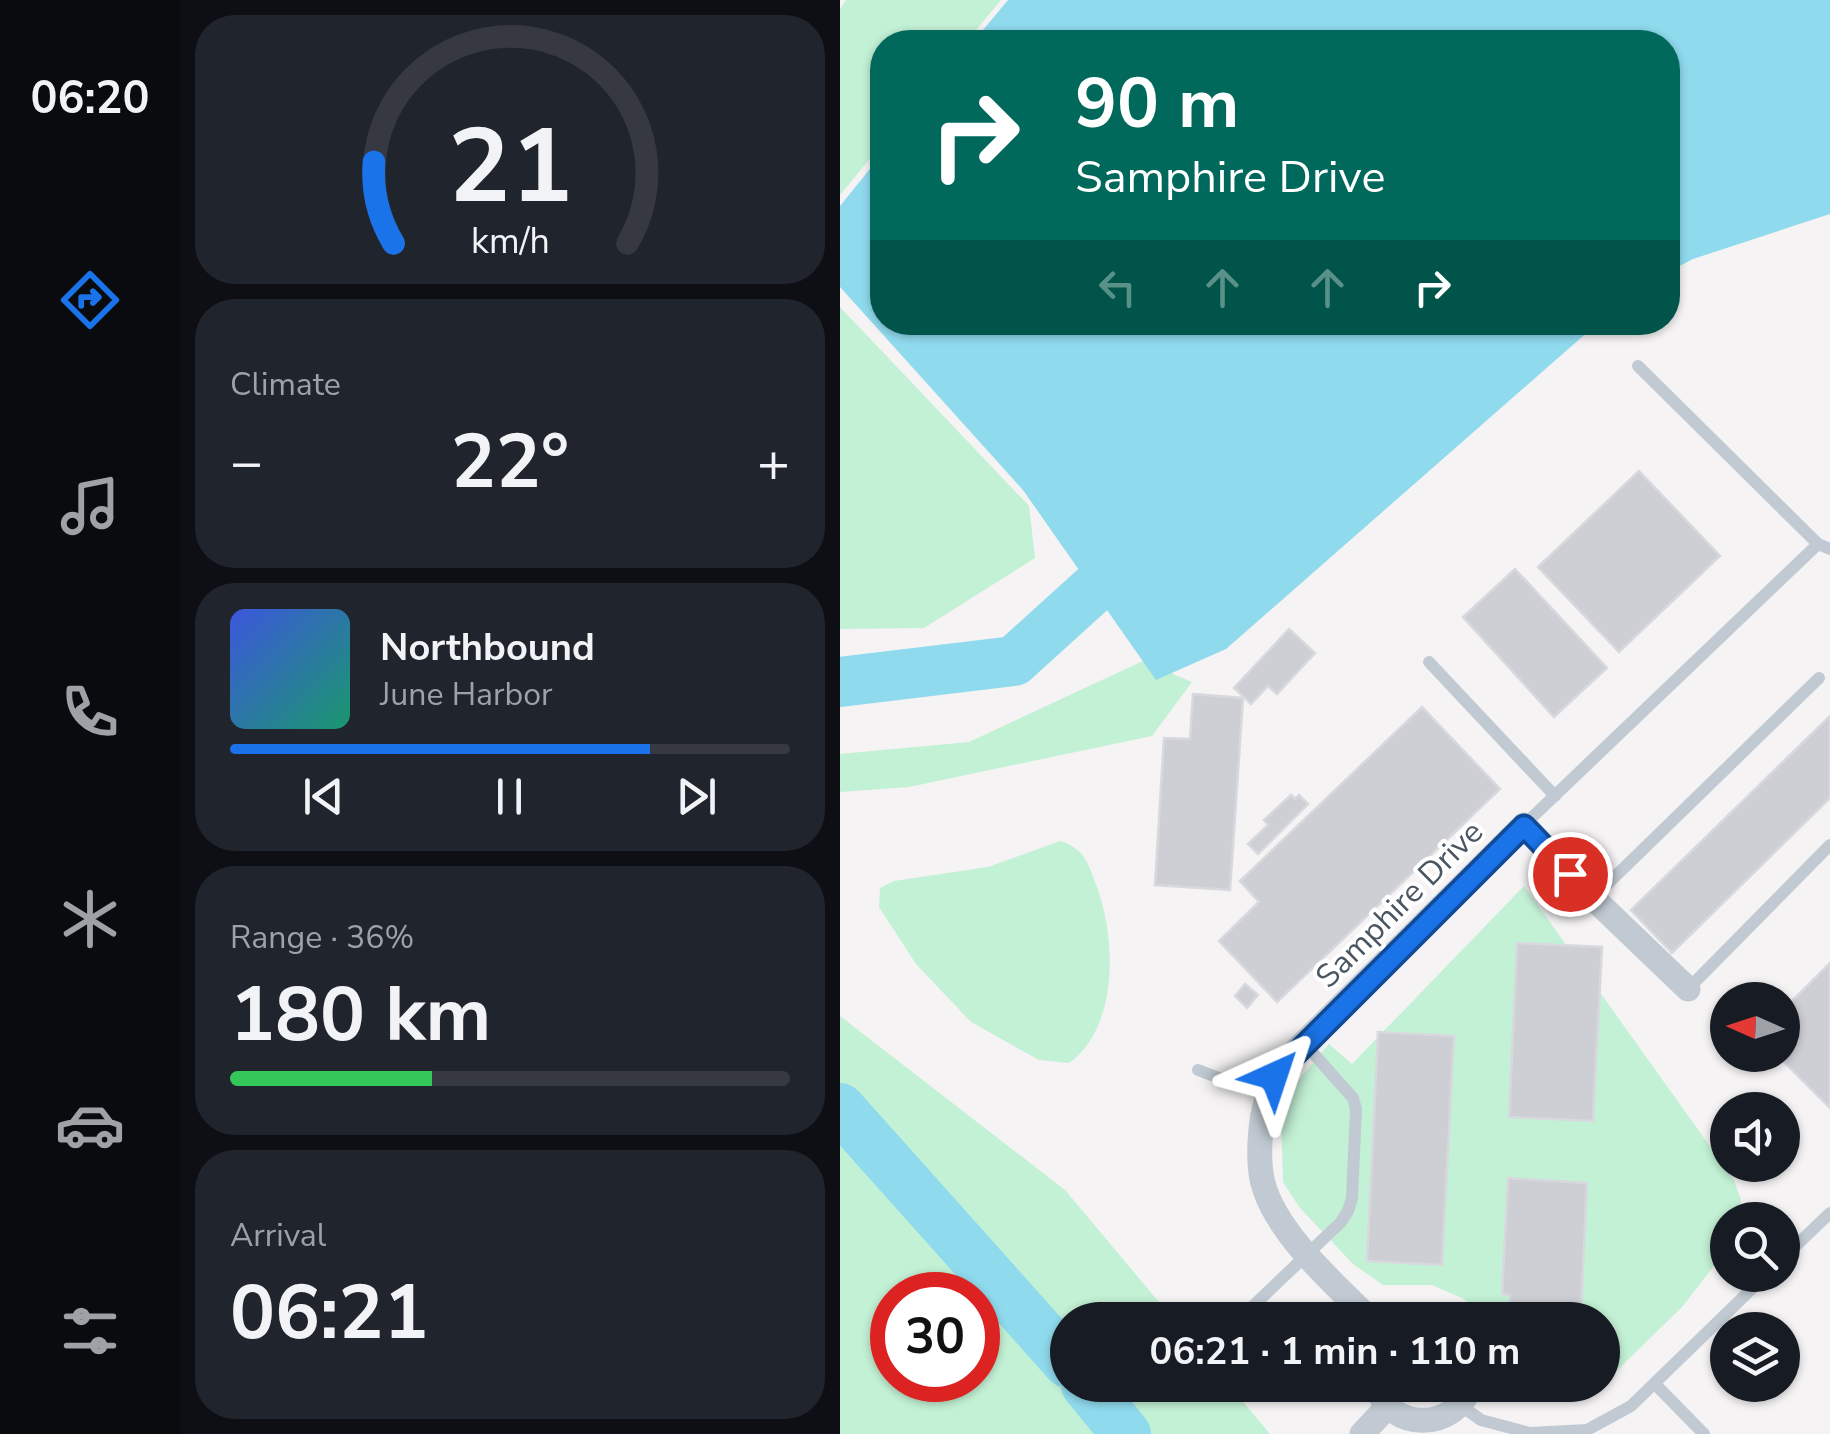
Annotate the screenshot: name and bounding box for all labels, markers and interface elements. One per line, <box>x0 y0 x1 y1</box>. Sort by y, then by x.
text: 90 m <box>1075 56 1239 152</box>
text: 06:20 <box>30 68 150 129</box>
icon: right <box>910 70 1040 200</box>
text: 21 <box>448 96 572 238</box>
text: Samphire Drive <box>1075 147 1385 208</box>
text: km/h <box>471 217 549 266</box>
icon: left <box>1090 260 1145 315</box>
icon: ahead <box>1195 260 1250 315</box>
icon: ahead <box>1300 260 1355 315</box>
icon: right <box>1405 260 1460 315</box>
icon: directions <box>55 265 125 335</box>
text: Climate <box>230 363 341 406</box>
text: 22° <box>451 411 569 513</box>
text: − <box>230 425 263 500</box>
text: + <box>757 425 790 500</box>
icon: music <box>55 471 125 541</box>
text: Northbound <box>380 622 595 673</box>
text: June Harbor <box>380 673 552 716</box>
icon: phone <box>55 677 125 747</box>
icon: previous <box>296 769 351 824</box>
icon: pause <box>482 769 537 824</box>
icon: next <box>669 769 724 824</box>
street label: Samphire Drive <box>1306 811 1493 998</box>
pin <box>1528 832 1613 917</box>
icon: arrive <box>1543 847 1598 902</box>
icon: climate <box>55 884 125 954</box>
text: Range · 36% <box>230 916 414 959</box>
text: 180 km <box>230 964 491 1066</box>
north arrow <box>1710 982 1800 1072</box>
map controls <box>1710 982 1800 1402</box>
position arrow <box>1222 1024 1326 1128</box>
icon: car <box>55 1090 125 1160</box>
button: sound <box>1710 1092 1800 1182</box>
button: search <box>1710 1202 1800 1292</box>
text: Arrival <box>230 1214 326 1257</box>
text: 06:21 <box>230 1262 429 1364</box>
speed limit sign: 30 <box>870 1272 1000 1402</box>
icon: filters <box>55 1296 125 1366</box>
button: layers <box>1710 1312 1800 1402</box>
text: 06:21 · 1 min · 110 m <box>1150 1326 1520 1377</box>

